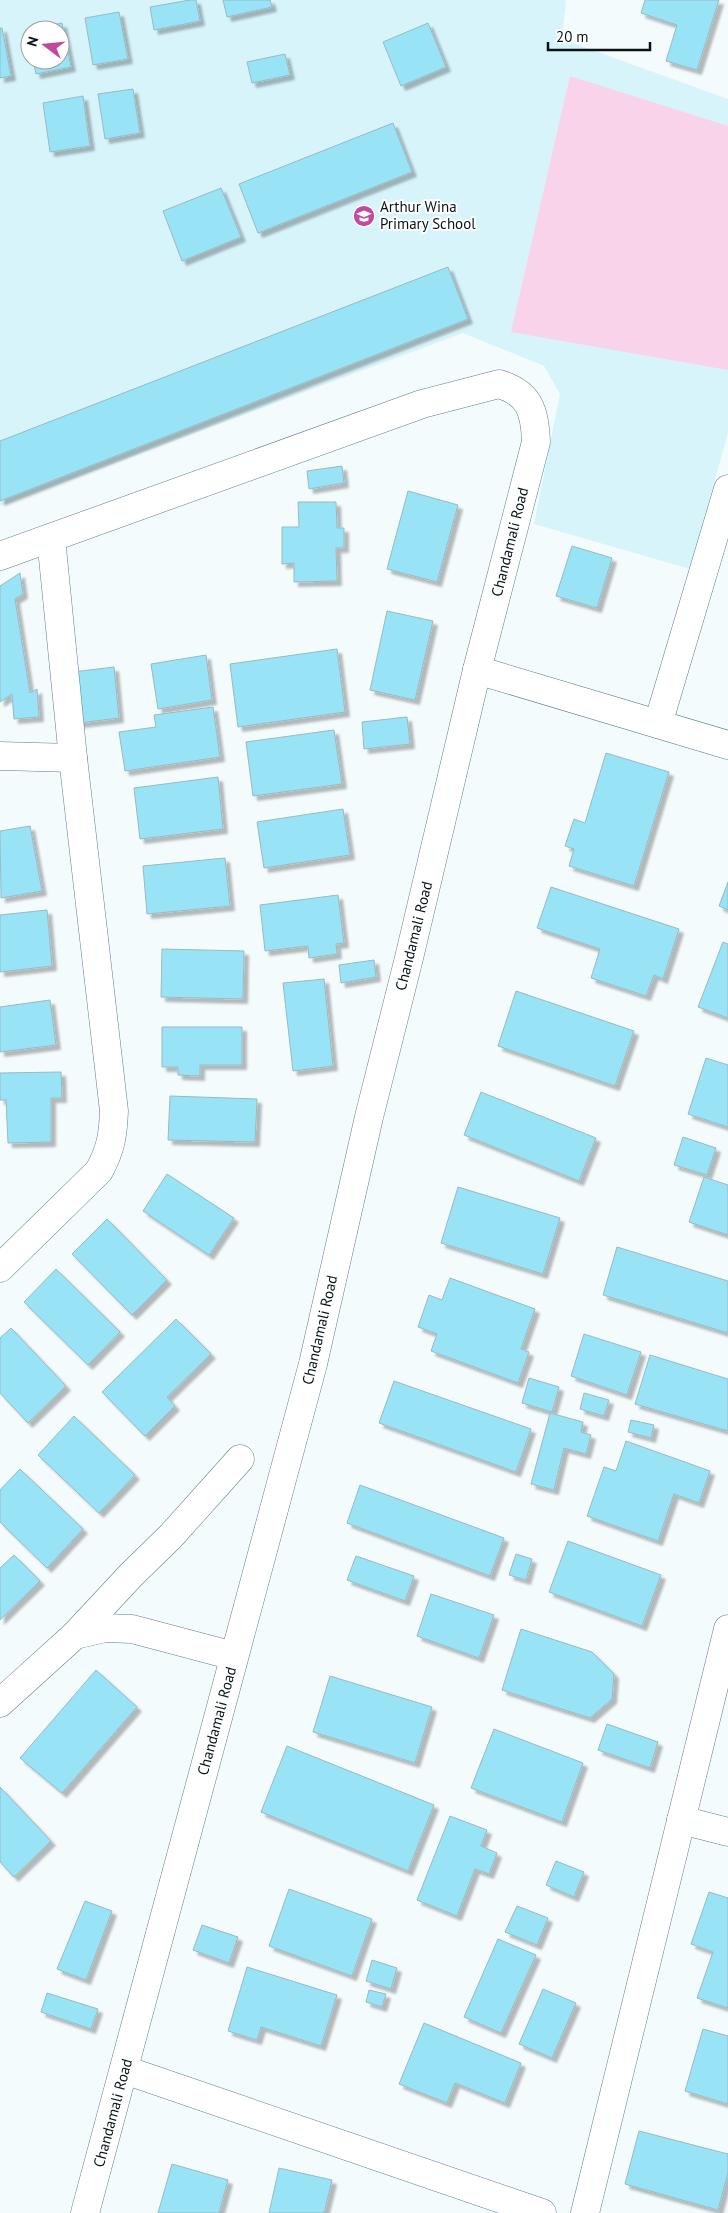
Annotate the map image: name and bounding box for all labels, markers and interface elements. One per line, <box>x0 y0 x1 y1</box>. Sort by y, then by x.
north arrow <box>20 20 70 70</box>
scale bar <box>548 20 650 52</box>
text: 20 m <box>556 27 589 46</box>
text: N <box>23 35 42 48</box>
place label: Arthur Wina Primary School <box>380 197 476 233</box>
school or university icon: Arthur Wina Primary School <box>352 204 376 228</box>
street label: Chandamali Road <box>487 485 532 598</box>
street label: Chandamali Road <box>391 879 436 992</box>
street label: Chandamali Road <box>298 1273 341 1386</box>
street label: Chandamali Road <box>193 1664 240 1777</box>
street label: Chandamali Road <box>89 2056 136 2169</box>

